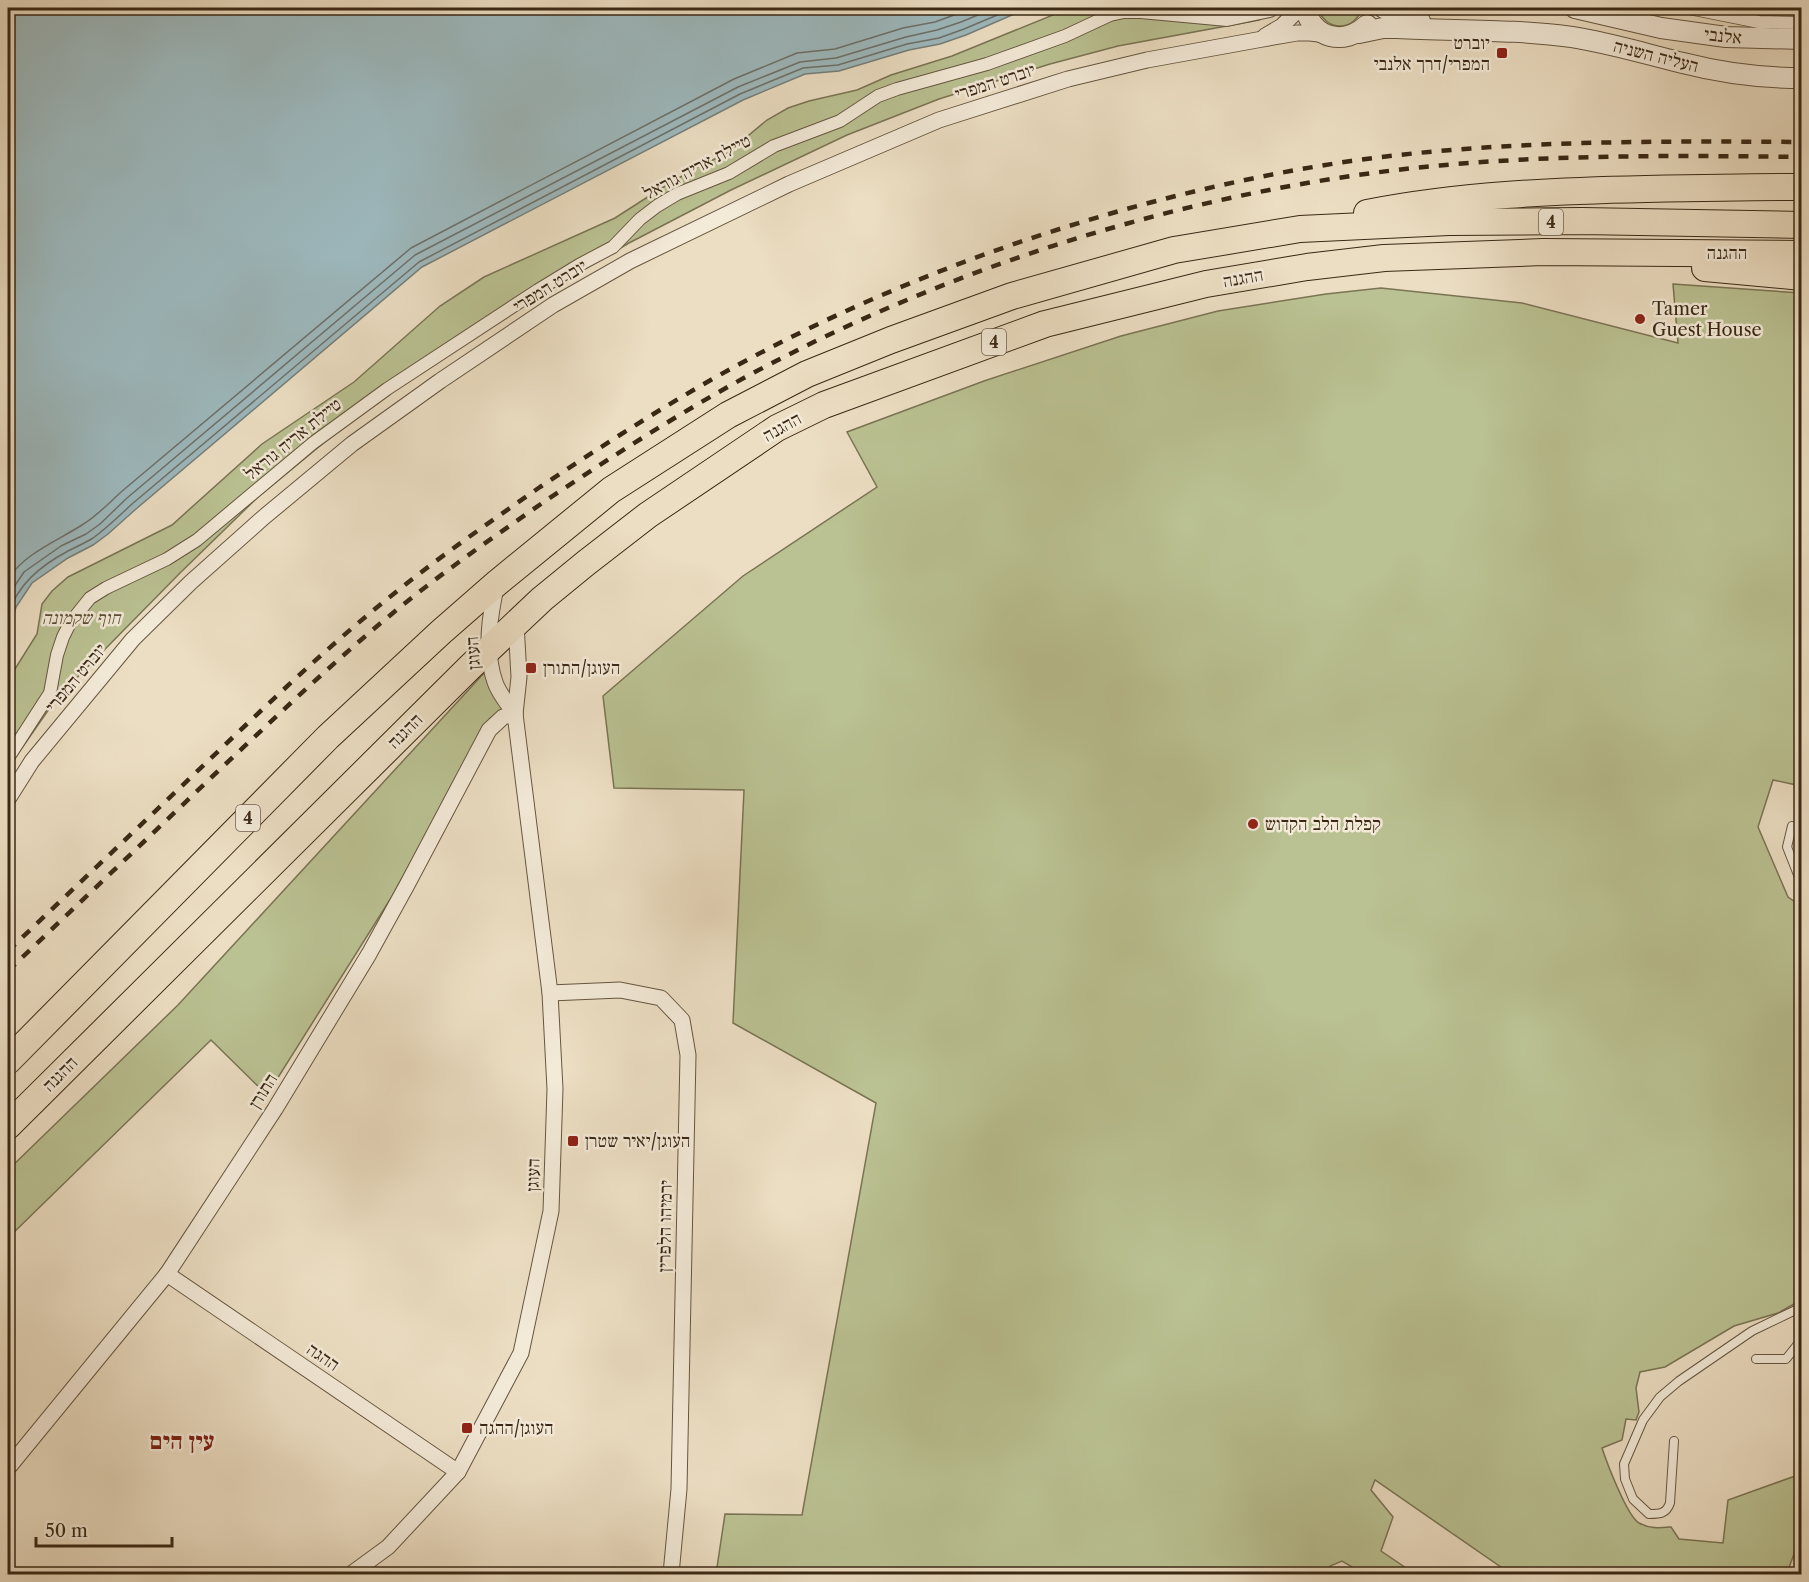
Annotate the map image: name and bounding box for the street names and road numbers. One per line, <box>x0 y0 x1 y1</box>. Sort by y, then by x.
street label: אלנבי <box>1703 23 1743 49</box>
street label: העליה השניה <box>1611 35 1701 77</box>
street label: יוברט המפרי <box>952 59 1038 105</box>
street label: טיילת אריה גוראל <box>640 129 754 205</box>
road number: 4 <box>1539 209 1563 235</box>
street label: ההגנה <box>1707 242 1747 264</box>
street label: יוברט המפרי <box>509 255 591 317</box>
street label: ההגנה <box>1221 264 1265 292</box>
road number: 4 <box>982 329 1006 355</box>
street label: טיילת אריה גוראל <box>240 393 346 485</box>
street label: ההגנה <box>759 407 805 447</box>
street label: העוגן <box>461 636 485 670</box>
street label: יוברט המפרי <box>41 639 111 717</box>
street label: ההגנה <box>383 709 427 753</box>
road number: 4 <box>236 805 260 831</box>
street label: ההגנה <box>38 1052 82 1096</box>
street label: התורן <box>244 1069 282 1113</box>
street label: העוגן <box>521 1158 545 1192</box>
street label: ירמיהו הלפרין <box>653 1180 677 1272</box>
street label: ההגה <box>302 1338 344 1376</box>

